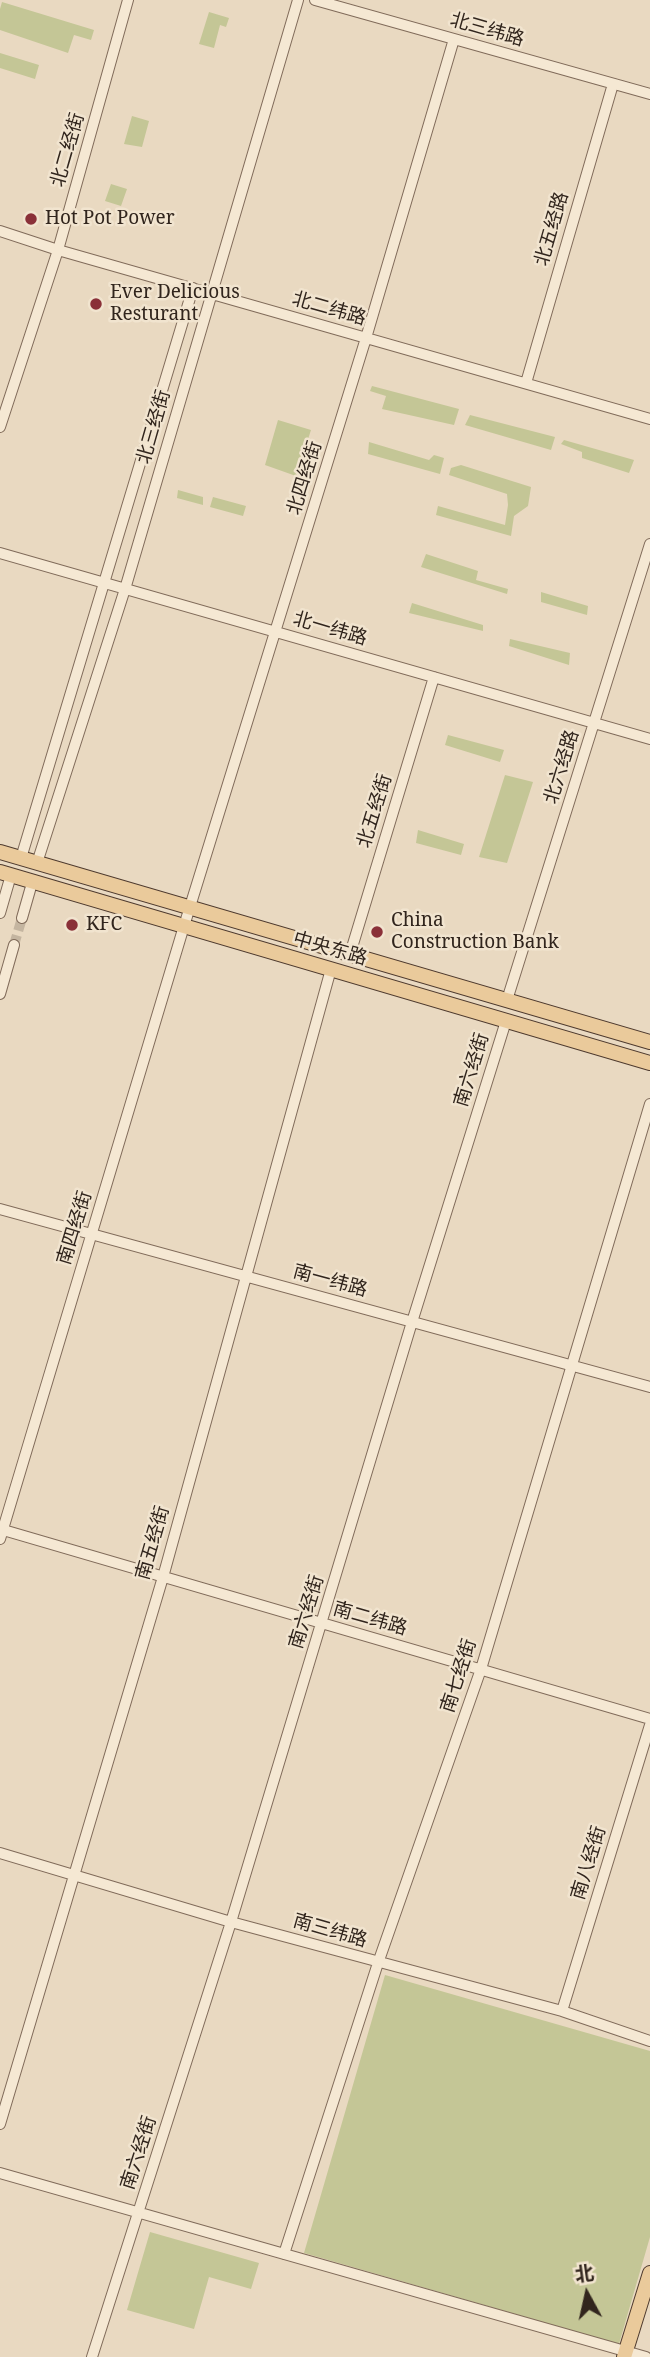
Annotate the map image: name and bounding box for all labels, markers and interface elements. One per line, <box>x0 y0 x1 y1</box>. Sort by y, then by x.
street label: 北三纬路 <box>447 9 527 51</box>
street label: 北二经街 <box>47 110 89 190</box>
street label: 北五经路 <box>531 189 573 269</box>
place label: Hot Pot Power <box>45 208 175 230</box>
marker: Hot Pot Power <box>23 211 39 227</box>
place label: Ever Delicious Resturant <box>110 282 240 326</box>
street label: 北二纬路 <box>289 288 369 330</box>
marker: Ever Delicious Resturant <box>88 296 104 312</box>
street label: 北三经街 <box>133 387 175 467</box>
street label: 北四经街 <box>283 438 327 518</box>
street label: 北一纬路 <box>290 608 370 650</box>
street label: 北六经路 <box>540 727 584 807</box>
street label: 北五经街 <box>353 771 397 851</box>
place label: China Construction Bank <box>391 910 559 954</box>
place label: KFC <box>86 914 122 936</box>
marker: KFC <box>64 917 80 933</box>
marker: China Construction Bank <box>369 924 385 940</box>
street label: 中央东路 <box>290 928 370 970</box>
street label: 南六经街 <box>450 1030 494 1110</box>
street label: 南四经街 <box>53 1188 97 1268</box>
street label: 南一纬路 <box>290 1260 370 1302</box>
street label: 南五经街 <box>132 1503 174 1583</box>
street label: 南六经街 <box>285 1572 329 1652</box>
street label: 南二纬路 <box>330 1598 410 1640</box>
street label: 南七经街 <box>436 1636 482 1716</box>
street label: 南八经街 <box>567 1823 611 1903</box>
street label: 南三纬路 <box>290 1910 370 1952</box>
street label: 南六经街 <box>116 2113 162 2193</box>
north arrow <box>552 2259 622 2329</box>
text: 北 <box>573 2259 595 2287</box>

